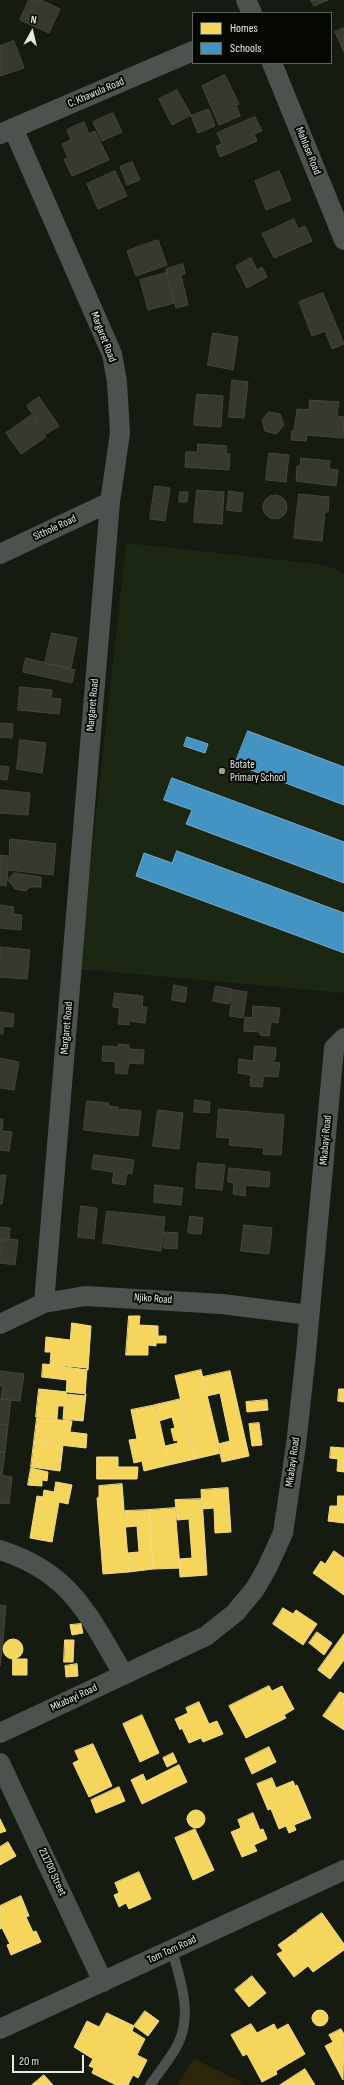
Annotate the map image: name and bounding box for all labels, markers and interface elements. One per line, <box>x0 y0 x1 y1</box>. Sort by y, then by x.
north arrow <box>12 12 52 52</box>
legend <box>192 12 332 64</box>
text: N <box>30 13 38 26</box>
text: Homes <box>230 21 258 36</box>
text: Schools <box>230 41 262 56</box>
street label: C. Khawula Road <box>66 75 126 111</box>
street label: Mahlase Road <box>292 125 324 177</box>
street label: Margaret Road <box>87 310 119 364</box>
street label: Sithole Road <box>31 512 79 544</box>
street label: Margaret Road <box>84 678 102 732</box>
place label: Botate Primary School <box>230 758 285 784</box>
marker: Botate Primary School <box>217 766 227 776</box>
street label: Margaret Road <box>58 1001 76 1055</box>
street label: Mkabayi Road <box>317 1114 335 1166</box>
street label: Njiko Road <box>133 1291 173 1307</box>
street label: Mkabayi Road <box>283 1436 303 1488</box>
street label: Mkabayi Road <box>49 1681 99 1715</box>
street label: 211700 Street <box>35 1846 69 1898</box>
street label: Tom Tom Road <box>145 1933 199 1967</box>
scale bar <box>14 2047 86 2073</box>
text: 20 m <box>19 2054 39 2069</box>

